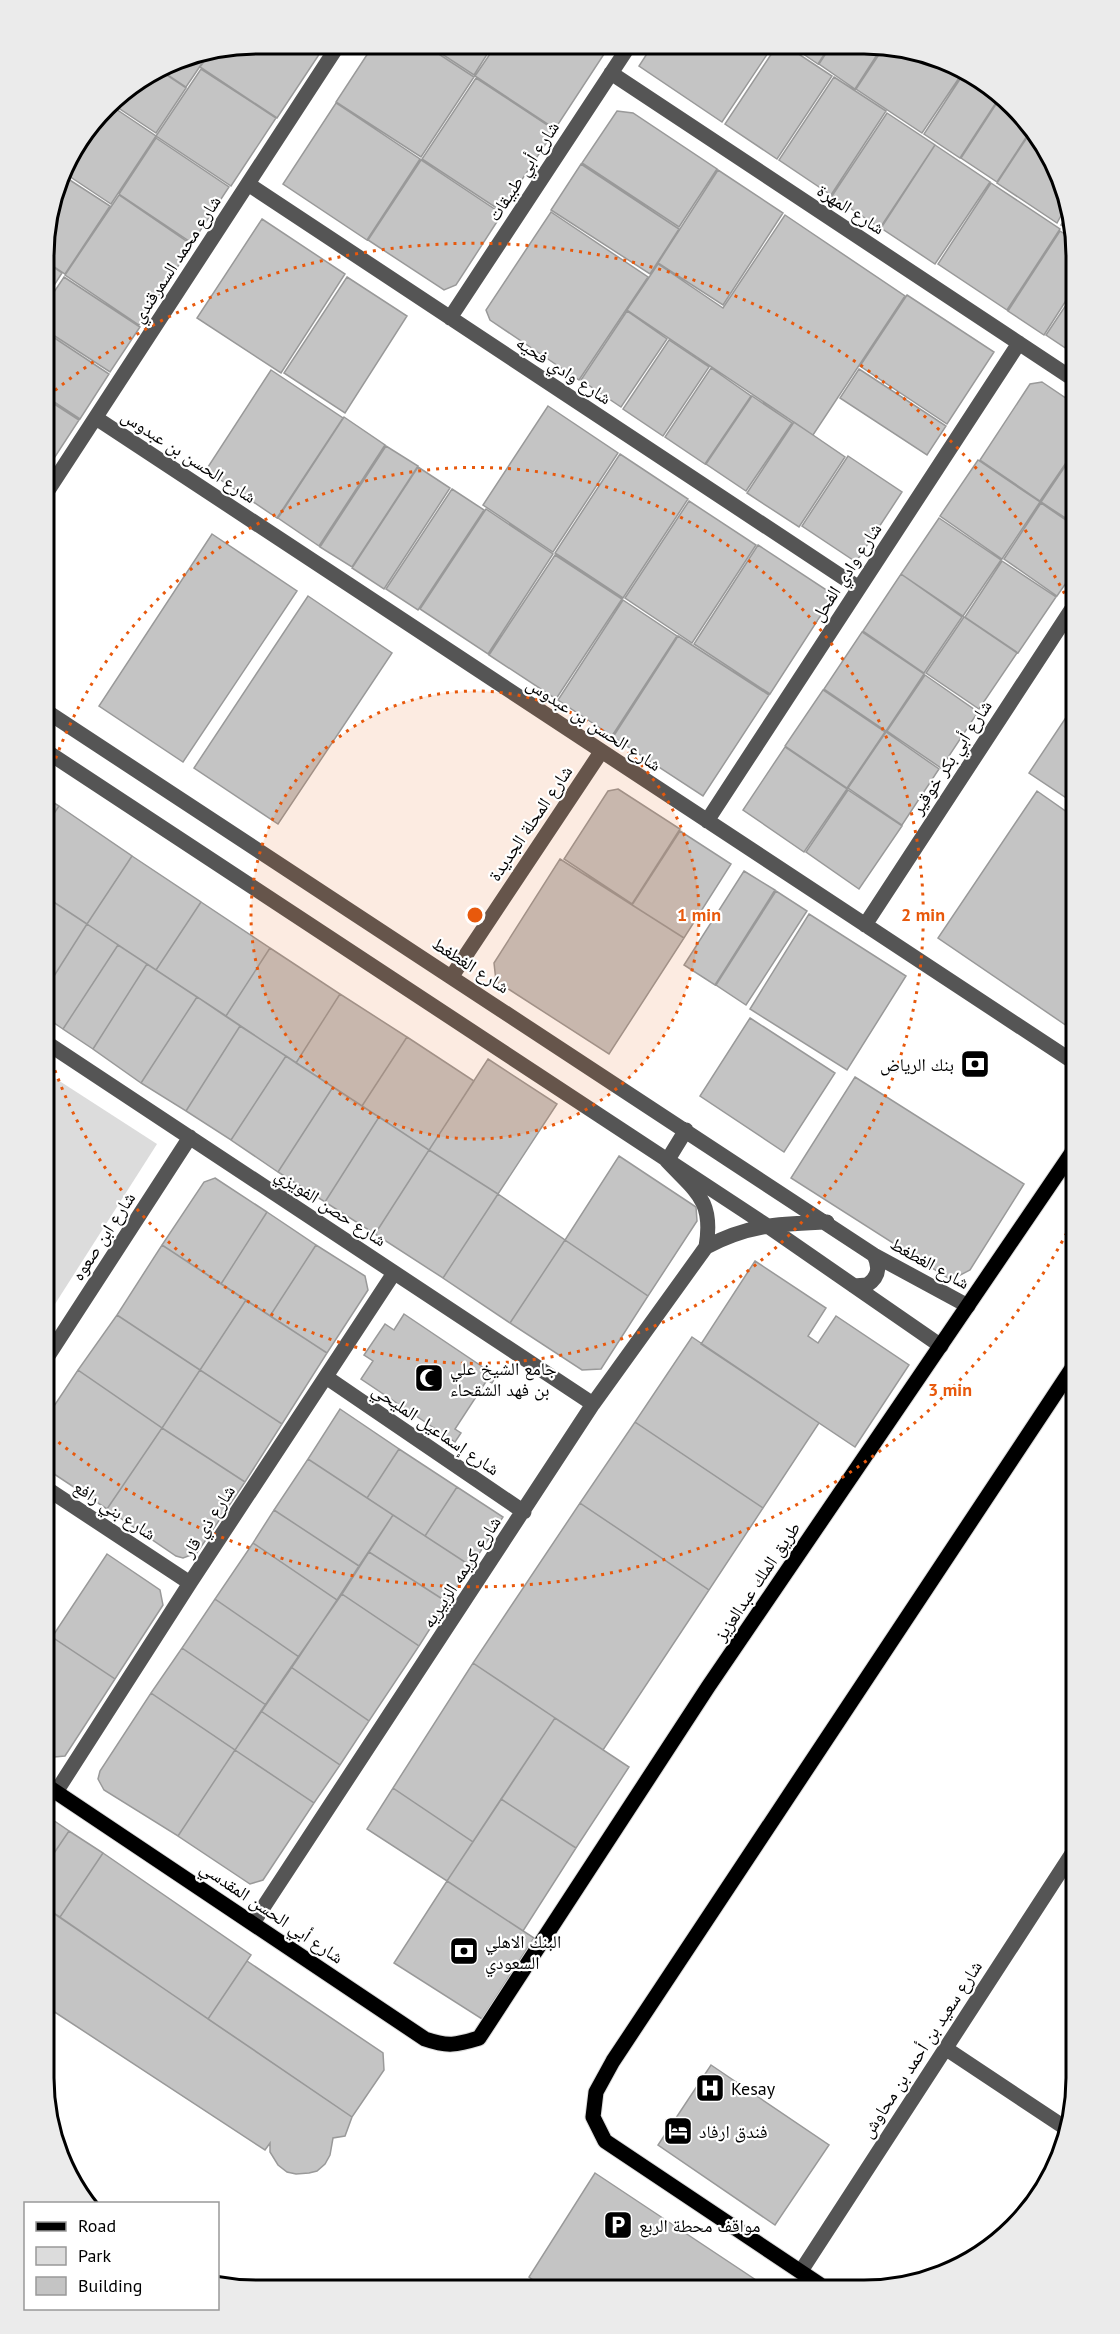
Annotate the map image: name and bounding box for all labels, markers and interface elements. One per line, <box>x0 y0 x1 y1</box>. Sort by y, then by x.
street label: شارع أبي طبيقات <box>482 117 567 227</box>
street label: شارع المهرة <box>813 179 889 239</box>
street label: شارع محمد السمرقندي <box>126 191 229 329</box>
street label: شارع وادي فحيه <box>510 331 616 412</box>
street label: شارع الحسن بن عبدوس <box>117 404 261 508</box>
street label: شارع وادي الفحل <box>806 518 889 628</box>
street label: شارع الحسن بن عبدوس <box>522 672 666 776</box>
street label: شارع أبي بكر خوقير <box>905 695 1000 821</box>
street label: شارع المحلة الجديدة <box>483 761 577 885</box>
text: 1 min <box>677 903 721 926</box>
text: 2 min <box>901 903 945 926</box>
centre of rings <box>465 905 485 925</box>
street label: شارع الغطغط <box>428 932 514 998</box>
bank icon: بنك الرياض <box>959 1048 991 1080</box>
place label: بنك الرياض <box>880 1053 954 1076</box>
street label: شارع حصن الفويزي <box>269 1163 391 1254</box>
street label: شارع ابن صعوه <box>66 1187 140 1285</box>
street label: شارع الغطغط <box>886 1232 974 1294</box>
place label: جامع الشيخ علي بن فهد الشقحاء <box>450 1357 557 1401</box>
mosque icon: جامع الشيخ علي بن فهد الشقحاء <box>413 1362 445 1394</box>
street label: شارع إسماعيل المليحي <box>366 1378 504 1483</box>
text: 3 min <box>928 1378 972 1401</box>
street label: شارع بني رافع <box>67 1475 161 1548</box>
street label: شارع ذي قار <box>176 1481 243 1564</box>
street label: شارع كريمه الزبيريه <box>416 1512 506 1632</box>
street label: طريق الملك عبدالعزيز <box>708 1517 805 1646</box>
street label: شارع أبي الحسن المقدسي <box>194 1855 348 1971</box>
place label: البنك الاهلي السعودي <box>485 1930 561 1977</box>
bank icon: البنك الاهلي السعودي <box>448 1935 480 1967</box>
street label: شارع سعيد بن أحمد بن محاوش <box>855 1956 987 2142</box>
hospital icon: Kesay <box>694 2072 726 2104</box>
place label: Kesay <box>731 2077 776 2100</box>
hotel icon: فندق ارفاد <box>662 2115 694 2147</box>
place label: فندق ارفاد <box>699 2120 768 2143</box>
legend <box>24 2202 219 2310</box>
parking icon: مواقف محطة الربع <box>602 2209 634 2241</box>
text: Road <box>78 2214 116 2237</box>
place label: مواقف محطة الربع <box>639 2214 760 2238</box>
text: Park <box>78 2244 111 2267</box>
text: Building <box>78 2274 142 2297</box>

